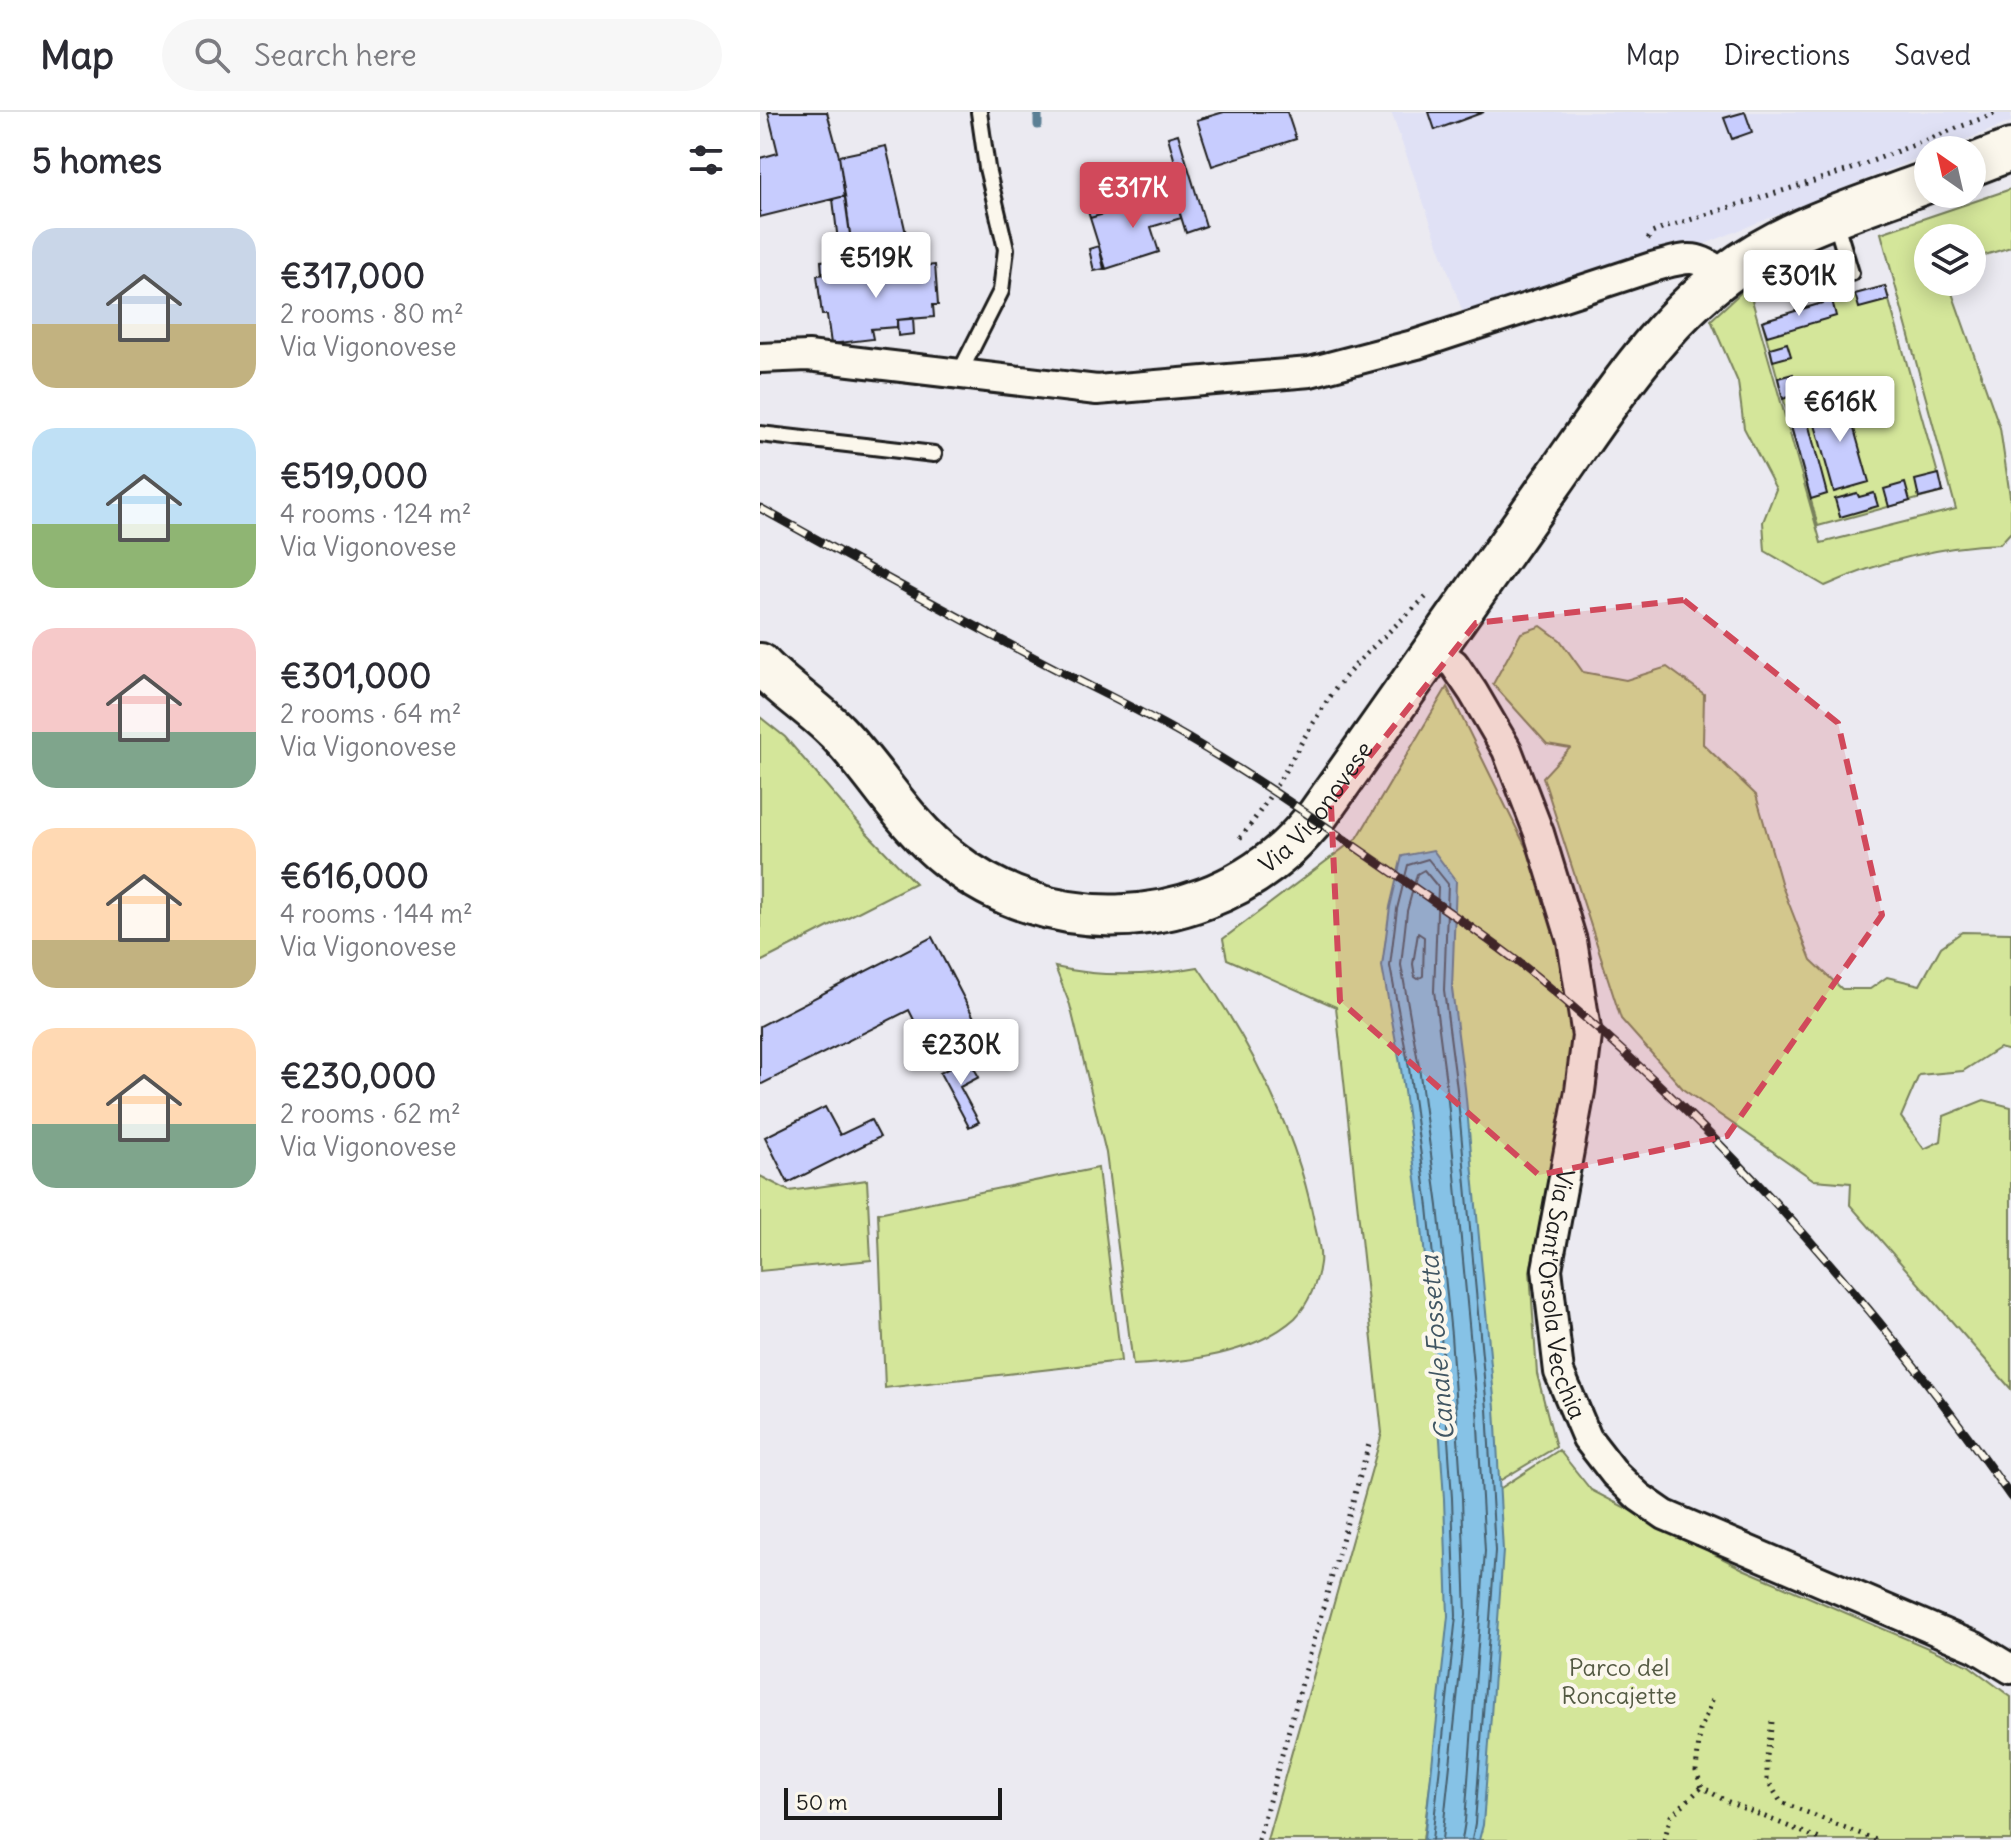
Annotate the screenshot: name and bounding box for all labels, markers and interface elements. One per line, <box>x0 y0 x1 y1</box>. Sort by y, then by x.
search box <box>162 19 722 91</box>
text: Map <box>40 32 114 79</box>
icon: search <box>190 33 234 77</box>
text: Search here <box>254 36 417 74</box>
text: Map <box>1625 37 1680 73</box>
text: Directions <box>1724 37 1850 73</box>
text: Saved <box>1894 37 1971 73</box>
north arrow <box>1914 136 1986 208</box>
map controls <box>1914 136 1986 296</box>
icon: filters <box>684 138 728 182</box>
text: 5 homes <box>32 139 162 182</box>
pin: €317K <box>1077 162 1189 230</box>
text: €317K <box>1098 171 1168 204</box>
button: layers <box>1914 224 1986 296</box>
pin: €519K <box>820 232 932 300</box>
text: €519K <box>839 241 913 274</box>
pin: €301K <box>1743 250 1855 318</box>
text: €317,000 <box>280 254 425 297</box>
text: €301K <box>1762 259 1836 292</box>
icon: home <box>96 260 192 356</box>
text: 2 rooms · 80 m² <box>280 297 464 330</box>
text: Via Vigonovese <box>280 330 456 363</box>
pin: €616K <box>1784 376 1896 444</box>
text: €616K <box>1803 385 1877 418</box>
text: €519,000 <box>280 454 428 497</box>
icon: home <box>96 460 192 556</box>
text: 4 rooms · 124 m² <box>280 497 472 530</box>
text: Via Vigonovese <box>280 530 456 563</box>
text: €301,000 <box>280 654 431 697</box>
icon: home <box>96 660 192 756</box>
text: 2 rooms · 64 m² <box>280 697 462 730</box>
text: Via Vigonovese <box>280 730 456 763</box>
street label: Via Vigonovese <box>1253 735 1379 879</box>
text: €616,000 <box>280 854 429 897</box>
icon: home <box>96 860 192 956</box>
text: 4 rooms · 144 m² <box>280 897 473 930</box>
text: Via Vigonovese <box>280 930 456 963</box>
pin: €230K <box>905 1019 1017 1087</box>
text: €230K <box>922 1028 1000 1061</box>
text: €230,000 <box>280 1054 436 1097</box>
icon: home <box>96 1060 192 1156</box>
text: 2 rooms · 62 m² <box>280 1097 461 1130</box>
text: Via Vigonovese <box>280 1130 456 1163</box>
street label: Via Sant'Orsola Vecchia <box>1532 1167 1593 1423</box>
water label: Canale Fossetta <box>1412 1253 1461 1442</box>
park label: Parco del Roncajette <box>1561 1652 1677 1710</box>
scale bar <box>784 1784 1002 1820</box>
text: 50 m <box>796 1788 848 1816</box>

